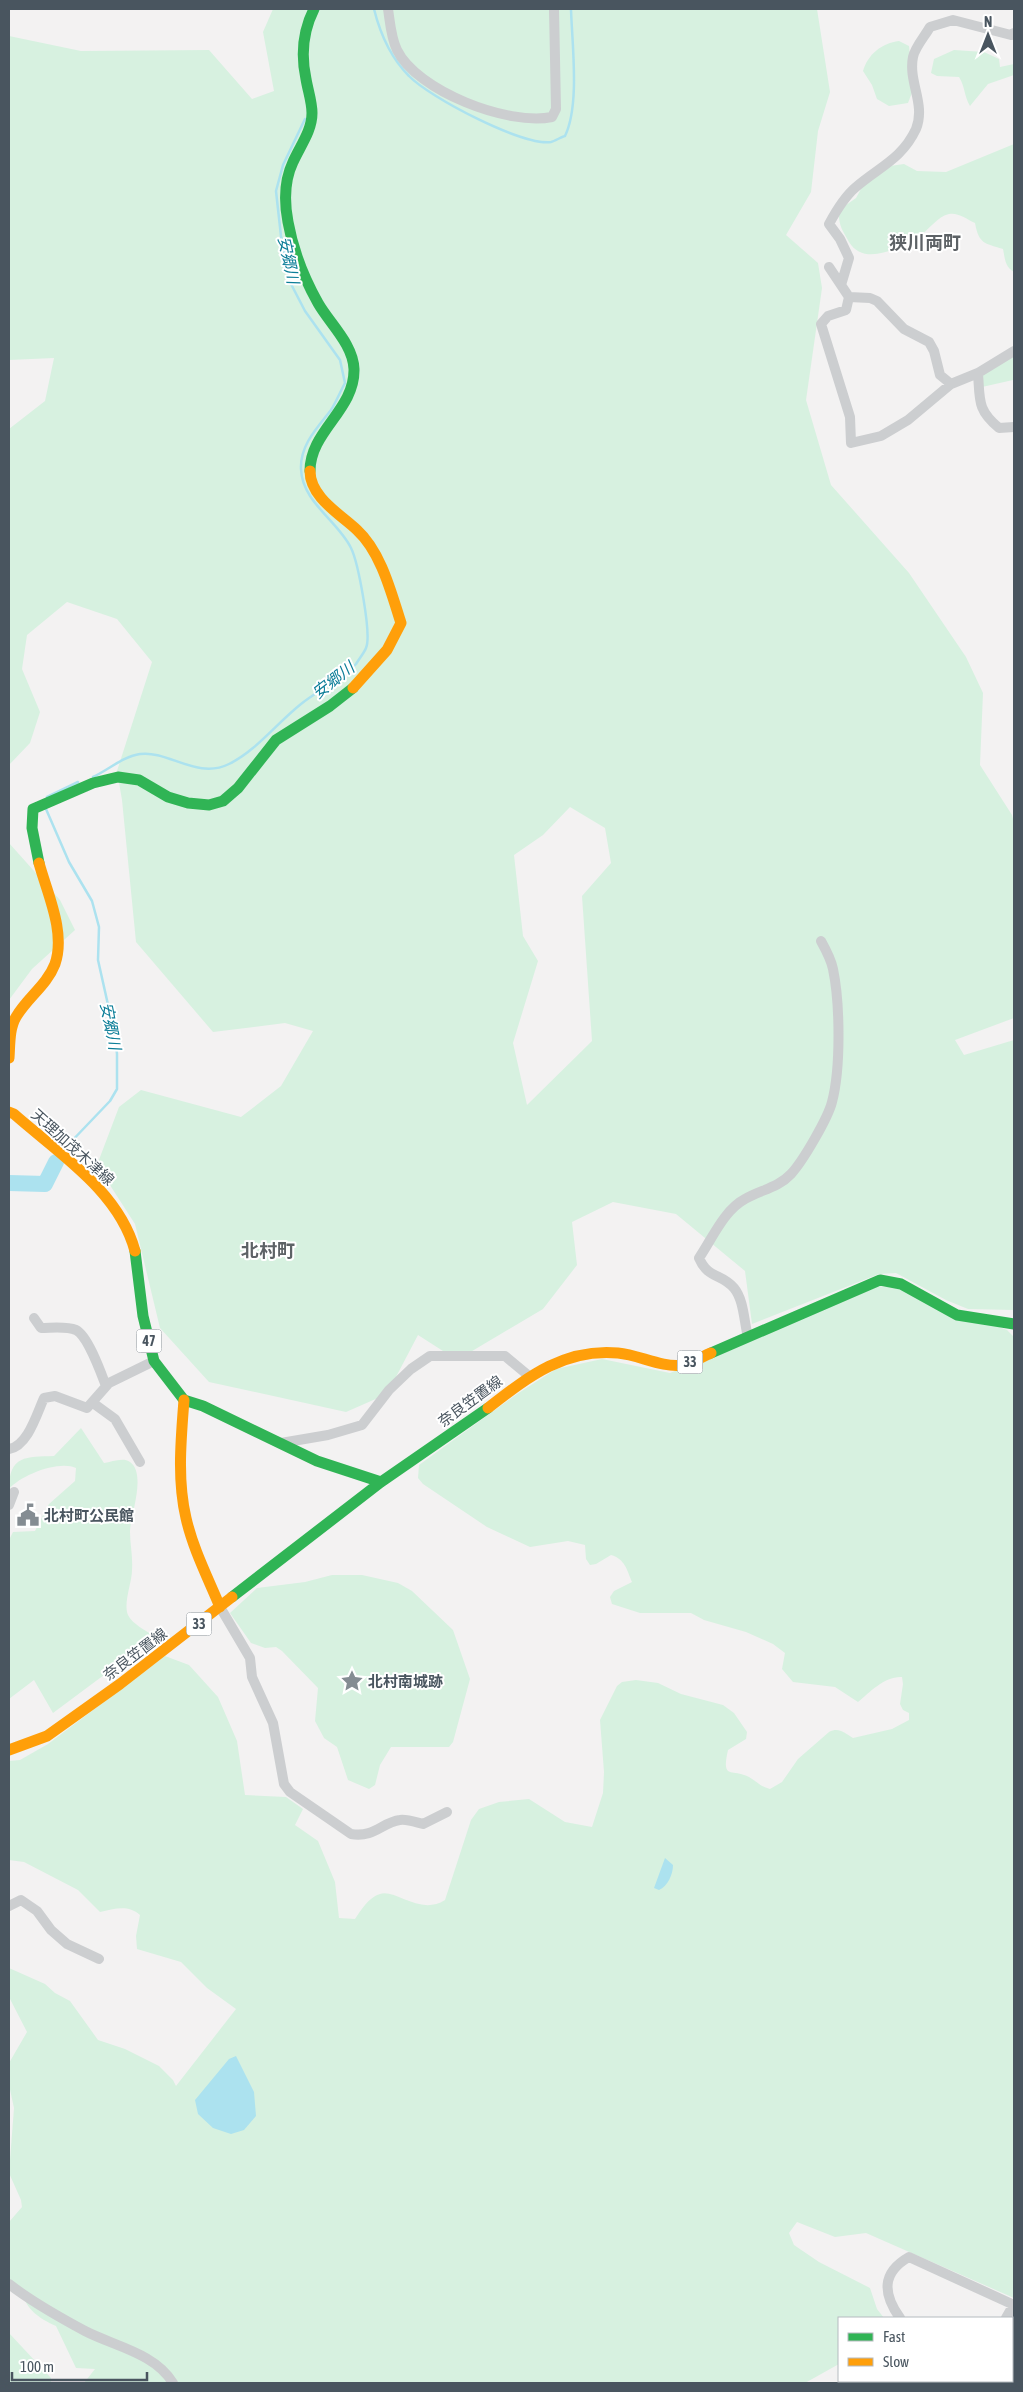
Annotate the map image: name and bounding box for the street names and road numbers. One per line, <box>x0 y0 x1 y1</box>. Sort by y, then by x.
street label: 天理加茂木津線 <box>28 1106 118 1188</box>
road number: 47 <box>136 1330 162 1352</box>
road number: 33 <box>678 1350 702 1374</box>
street label: 奈良笠置線 <box>435 1372 505 1430</box>
road number: 33 <box>186 1612 212 1636</box>
street label: 奈良笠置線 <box>100 1625 170 1683</box>

